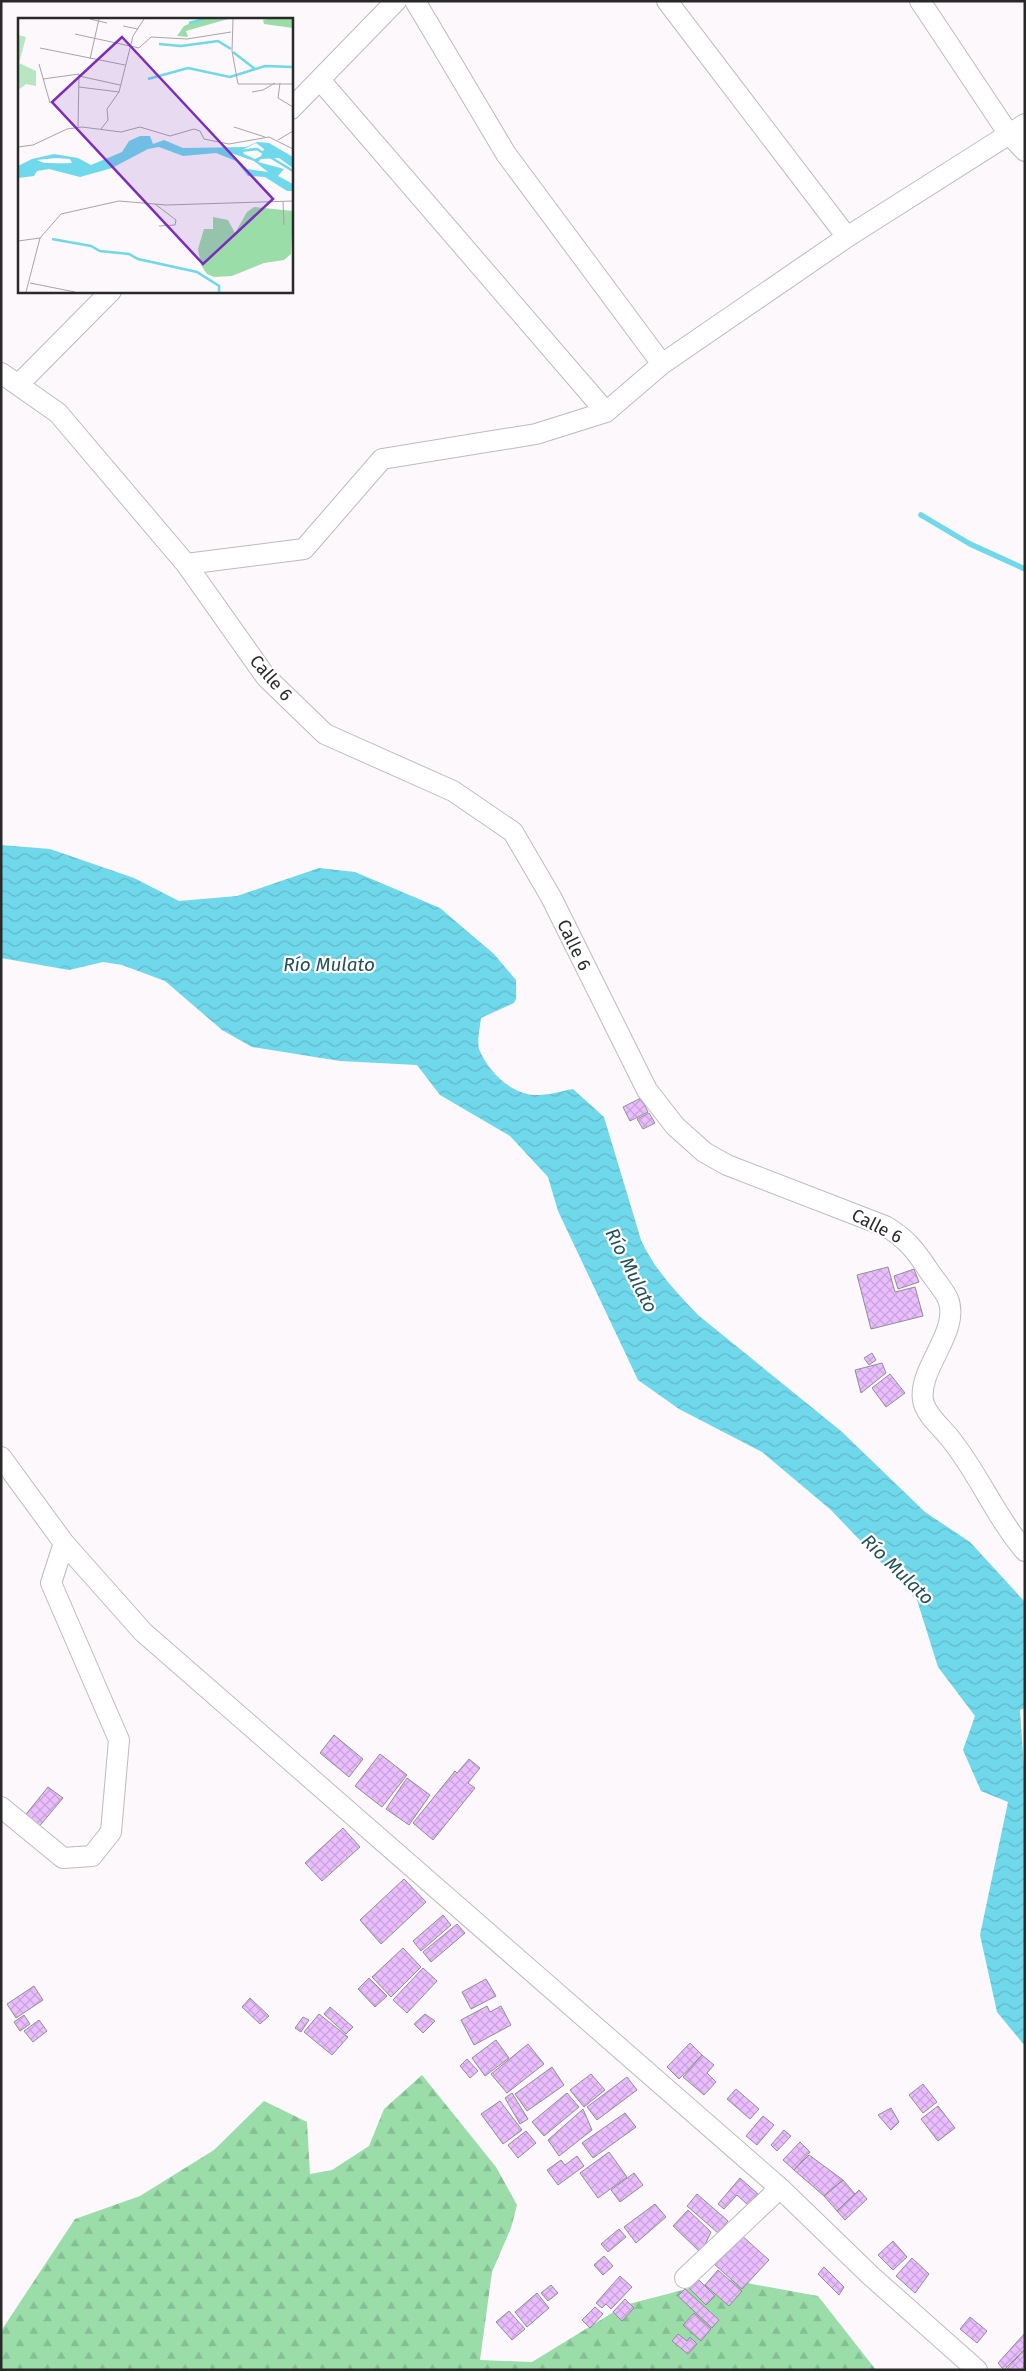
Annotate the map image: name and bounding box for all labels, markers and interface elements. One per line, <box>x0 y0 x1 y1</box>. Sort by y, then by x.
inset map <box>18 18 292 292</box>
street label: Calle 6 <box>245 650 297 706</box>
street label: Calle 6 <box>552 916 596 974</box>
water label: Río Mulato <box>283 953 375 976</box>
street label: Calle 6 <box>848 1204 906 1248</box>
water label: Río Mulato <box>600 1224 663 1316</box>
water label: Río Mulato <box>857 1529 939 1609</box>

